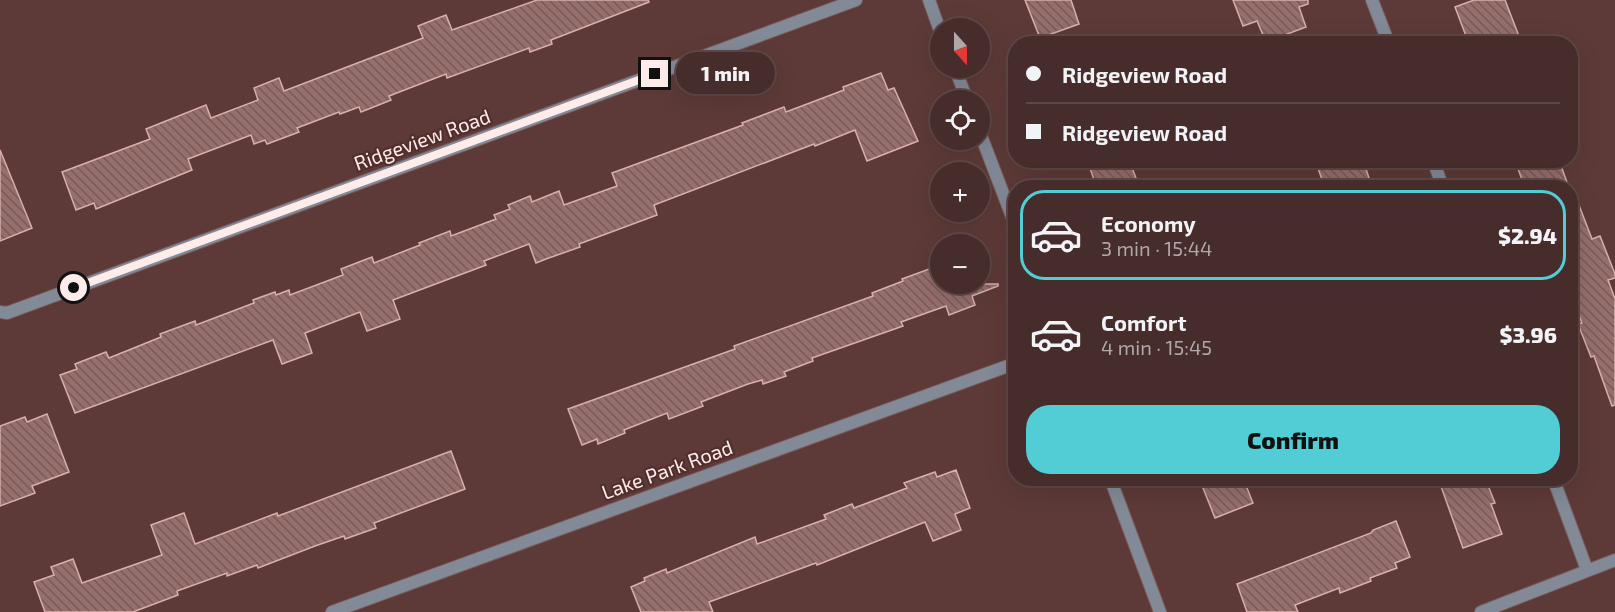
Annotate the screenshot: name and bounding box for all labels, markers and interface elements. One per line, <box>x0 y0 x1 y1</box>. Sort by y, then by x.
north arrow <box>930 18 990 78</box>
map controls <box>930 18 990 294</box>
callout: 1 min <box>676 53 775 95</box>
route end <box>641 60 668 87</box>
text: 1 min <box>701 61 750 85</box>
text: Ridgeview Road <box>1062 61 1227 87</box>
button: locate <box>930 90 990 150</box>
street label: Ridgeview Road <box>350 103 494 175</box>
text: Ridgeview Road <box>1062 119 1227 145</box>
button: + <box>930 162 990 222</box>
icon: car <box>1029 208 1083 262</box>
text: Economy <box>1101 210 1196 236</box>
text: $2.94 <box>1498 222 1557 248</box>
button: − <box>930 234 990 294</box>
text: 3 min · 15:44 <box>1101 236 1212 260</box>
route start <box>60 274 87 301</box>
icon: car <box>1029 307 1083 361</box>
text: Comfort <box>1101 309 1186 335</box>
text: $3.96 <box>1500 321 1557 347</box>
text: 4 min · 15:45 <box>1101 335 1212 359</box>
button: Confirm <box>1026 405 1560 474</box>
street label: Lake Park Road <box>598 434 736 504</box>

